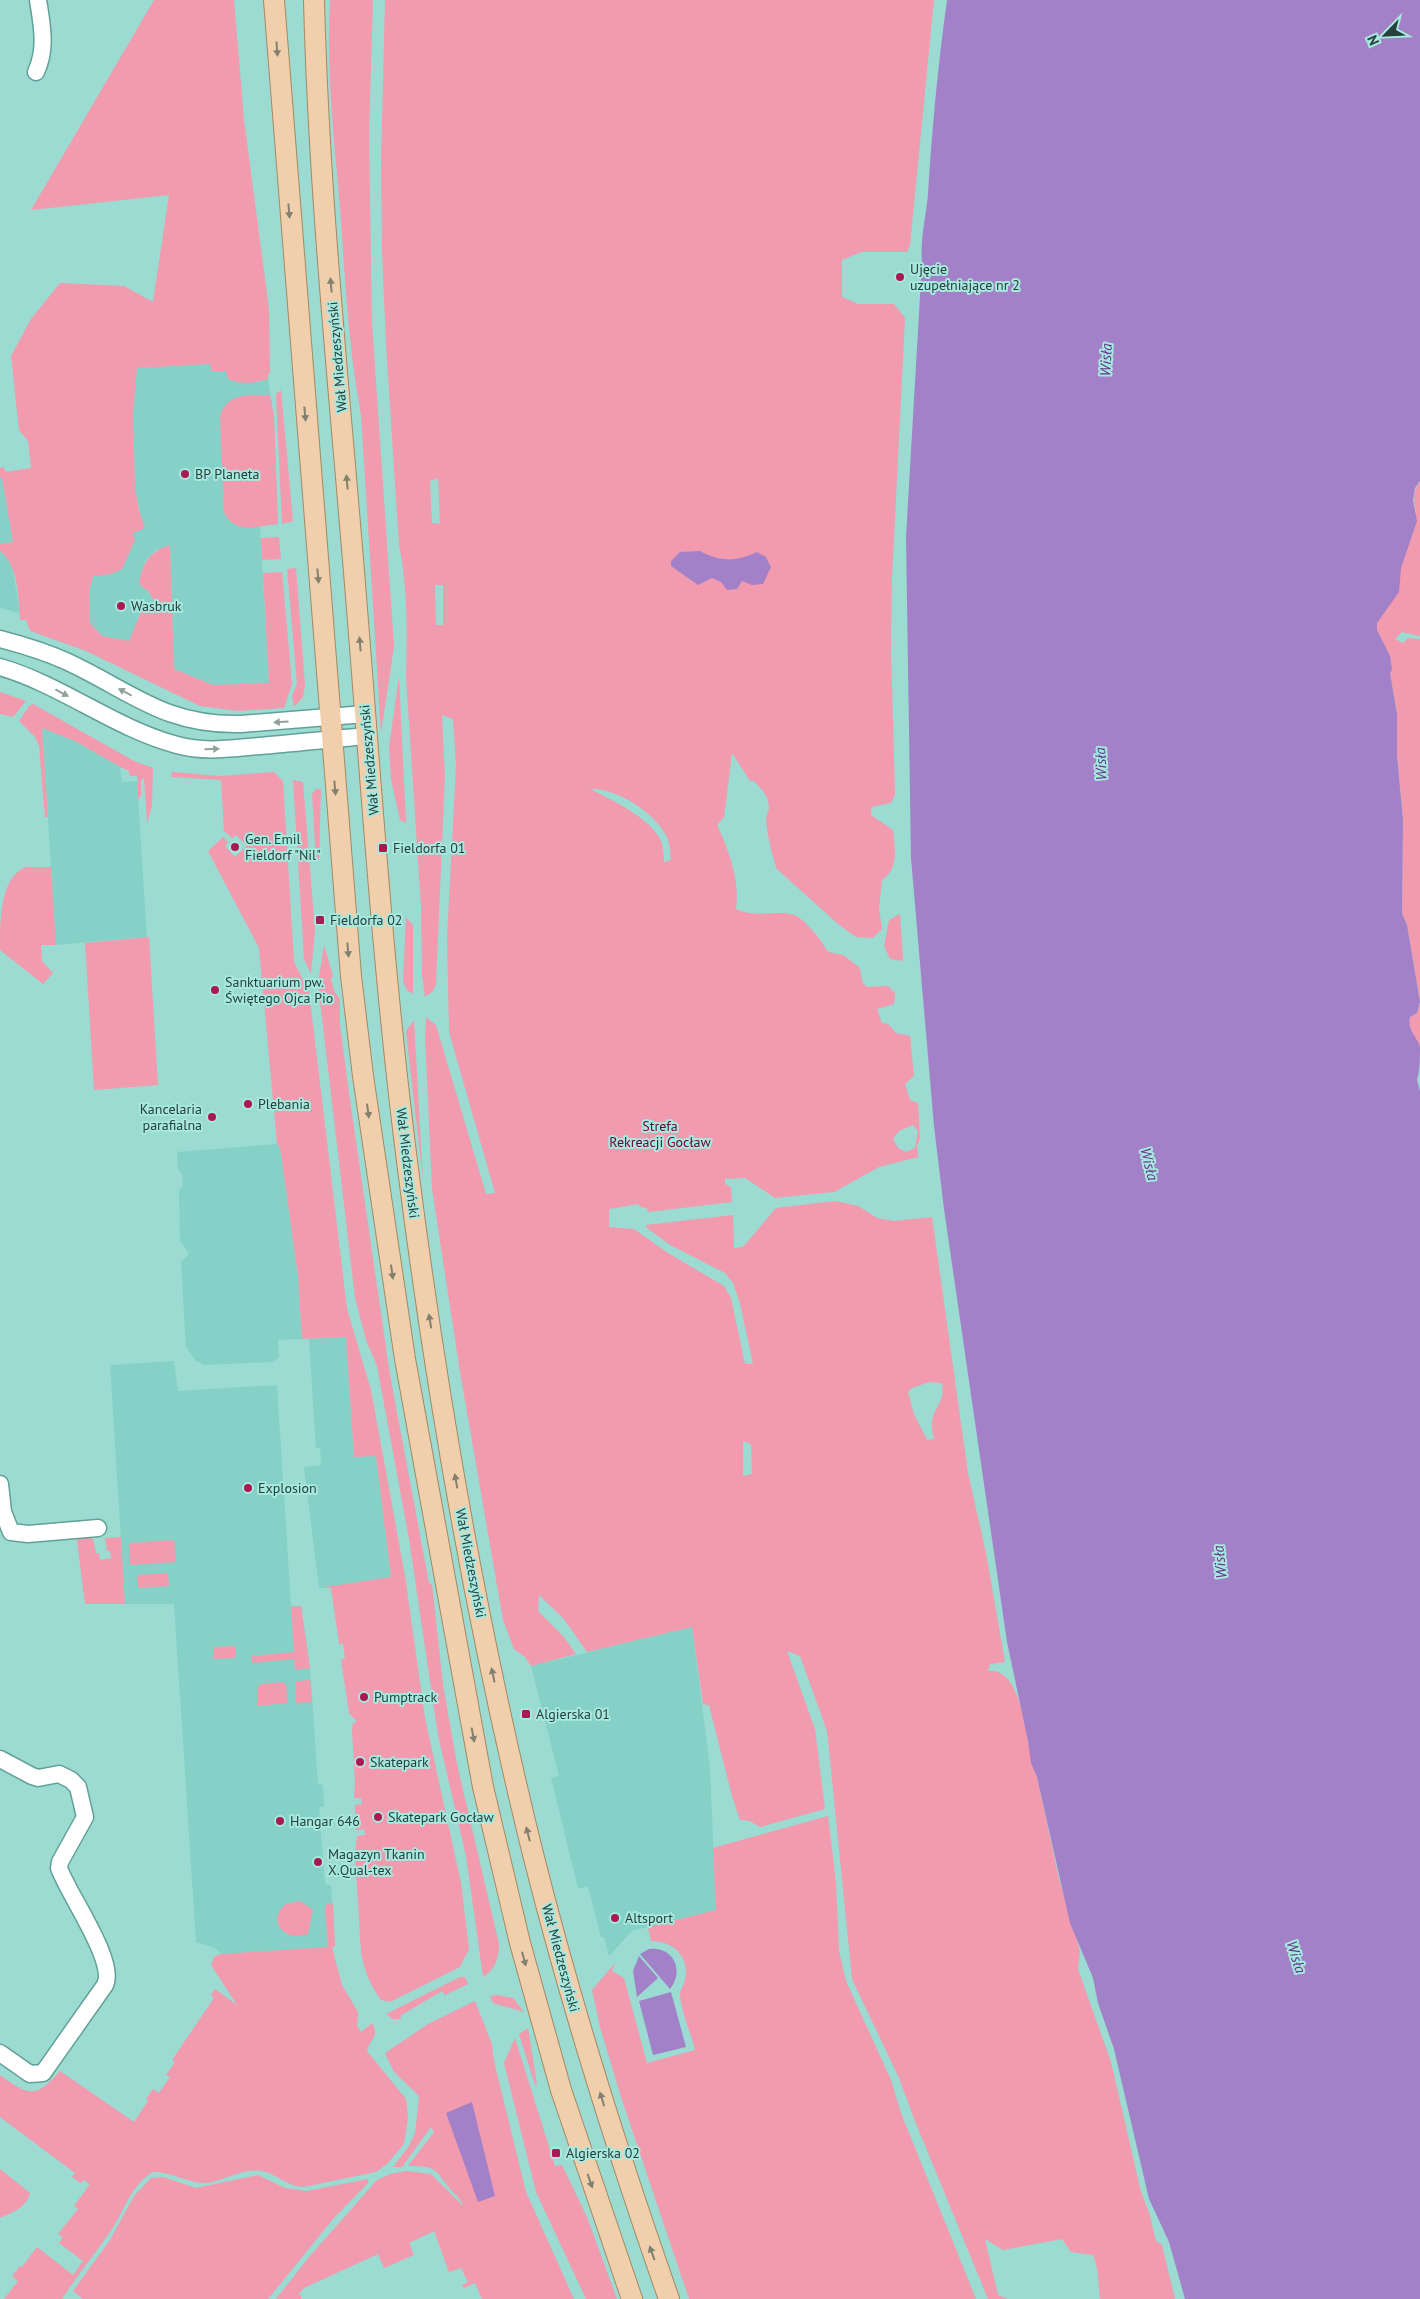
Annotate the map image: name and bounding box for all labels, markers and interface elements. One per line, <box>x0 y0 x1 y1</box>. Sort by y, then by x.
north arrow <box>1360 10 1410 60</box>
text: N <box>1363 32 1383 48</box>
one-way arrow <box>273 41 281 57</box>
one-way arrow <box>286 203 294 219</box>
place label: Ujęcie uzupełniające nr 2 <box>910 260 1020 294</box>
marker: Ujęcie uzupełniające nr 2 <box>894 271 906 283</box>
one-way arrow <box>327 276 335 292</box>
street label: Wał Miedzeszyński <box>323 301 351 413</box>
water label: Wisła <box>1095 342 1116 377</box>
one-way arrow <box>302 407 310 423</box>
place label: BP Planeta <box>195 465 260 483</box>
marker: BP Planeta <box>179 468 191 480</box>
one-way arrow <box>342 473 350 489</box>
one-way arrow <box>314 569 322 585</box>
place label: Wasbruk <box>131 597 182 615</box>
marker: Wasbruk <box>115 600 127 612</box>
one-way arrow <box>355 635 363 651</box>
one-way arrow <box>117 688 132 696</box>
one-way arrow <box>55 689 69 697</box>
street label: Wał Miedzeszyński <box>355 704 383 816</box>
one-way arrow <box>273 718 289 726</box>
one-way arrow <box>204 745 220 753</box>
water label: Wisła <box>1090 746 1111 781</box>
one-way arrow <box>331 780 339 796</box>
place label: Gen. Emil Fieldorf "Nil" <box>245 830 321 864</box>
place label: Fieldorfa 01 <box>393 839 465 857</box>
marker: Gen. Emil Fieldorf "Nil" <box>229 841 241 853</box>
marker: Fieldorfa 01 <box>377 842 389 854</box>
place label: Fieldorfa 02 <box>330 911 402 929</box>
marker: Fieldorfa 02 <box>314 914 326 926</box>
one-way arrow <box>344 942 352 958</box>
place label: Sanktuarium pw. Świętego Ojca Pio <box>225 973 333 1007</box>
marker: Sanktuarium pw. Świętego Ojca Pio <box>209 984 221 996</box>
place label: Plebania <box>258 1095 310 1113</box>
marker: Plebania <box>242 1098 254 1110</box>
place label: Kancelaria parafialna <box>140 1100 202 1134</box>
one-way arrow <box>365 1104 373 1120</box>
street label: Wał Miedzeszyński <box>392 1107 424 1219</box>
marker: Kancelaria parafialna <box>206 1111 218 1123</box>
park label: Strefa Rekreacji Gocław <box>609 1117 711 1151</box>
water label: Wisła <box>1136 1146 1163 1183</box>
one-way arrow <box>388 1264 396 1280</box>
one-way arrow <box>425 1312 433 1328</box>
one-way arrow <box>452 1473 460 1489</box>
place label: Explosion <box>258 1479 317 1497</box>
marker: Explosion <box>242 1482 254 1494</box>
street label: Wał Miedzeszyński <box>452 1507 490 1619</box>
water label: Wisła <box>1208 1544 1231 1579</box>
one-way arrow <box>489 1668 497 1683</box>
place label: Pumptrack <box>374 1688 438 1706</box>
marker: Pumptrack <box>358 1691 370 1703</box>
place label: Algierska 01 <box>536 1705 610 1723</box>
marker: Algierska 01 <box>520 1708 532 1720</box>
one-way arrow <box>469 1728 477 1743</box>
place label: Skatepark <box>370 1753 429 1771</box>
marker: Skatepark <box>354 1756 366 1768</box>
place label: Skatepark Gocław <box>388 1808 495 1826</box>
marker: Skatepark Gocław <box>372 1811 384 1823</box>
place label: Hangar 646 <box>290 1812 360 1830</box>
marker: Hangar 646 <box>274 1815 286 1827</box>
one-way arrow <box>524 1826 532 1841</box>
place label: Magazyn Tkanin X.Qual-tex <box>328 1845 425 1879</box>
marker: Magazyn Tkanin X.Qual-tex <box>312 1856 324 1868</box>
street label: Wał Miedzeszyński <box>538 1902 584 2014</box>
place label: Altsport <box>625 1909 673 1927</box>
marker: Altsport <box>609 1912 621 1924</box>
water label: Wisła <box>1282 1938 1311 1976</box>
one-way arrow <box>520 1951 528 1966</box>
one-way arrow <box>597 2091 605 2106</box>
place label: Algierska 02 <box>566 2144 640 2162</box>
marker: Algierska 02 <box>550 2147 562 2159</box>
one-way arrow <box>587 2174 595 2189</box>
one-way arrow <box>648 2245 656 2260</box>

